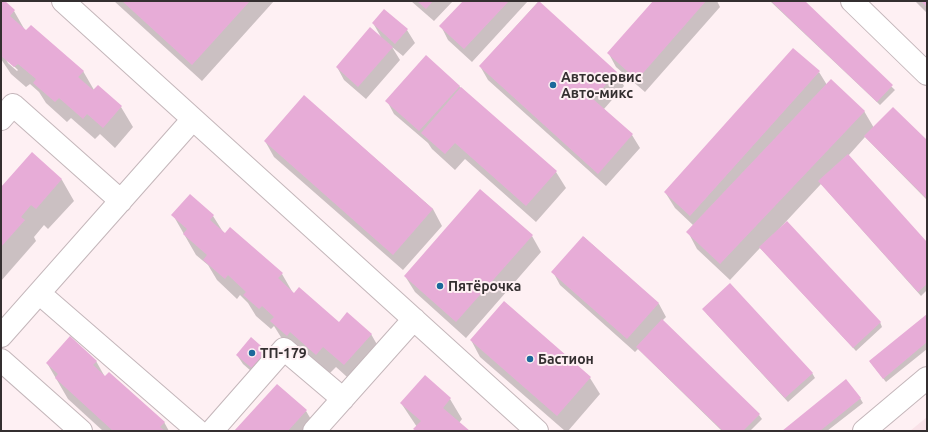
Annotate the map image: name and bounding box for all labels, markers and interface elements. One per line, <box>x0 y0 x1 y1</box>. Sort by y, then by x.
place label: Автосервис Авто-микс <box>561 69 642 102</box>
marker: Автосервис Авто-микс <box>548 80 558 90</box>
place label: Пятёрочка <box>448 278 521 294</box>
marker: Пятёрочка <box>435 281 445 291</box>
place label: ТП-179 <box>260 345 307 361</box>
marker: ТП-179 <box>247 348 257 358</box>
place label: Бастион <box>538 351 594 367</box>
marker: Бастион <box>525 354 535 364</box>

